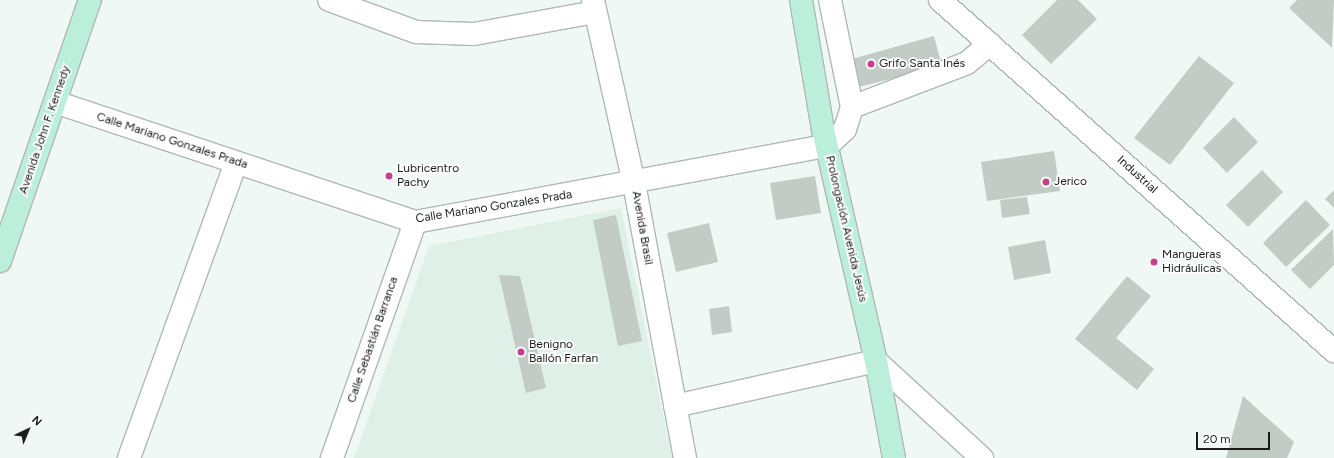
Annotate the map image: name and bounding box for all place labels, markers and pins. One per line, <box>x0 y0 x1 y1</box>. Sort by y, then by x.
place label: Grifo Santa Inés <box>879 57 965 71</box>
marker: Grifo Santa Inés <box>866 59 876 69</box>
place label: Lubricentro Pachy <box>397 162 459 190</box>
marker: Lubricentro Pachy <box>384 171 394 181</box>
place label: Jerico <box>1054 175 1087 189</box>
marker: Jerico <box>1041 177 1051 187</box>
place label: Mangueras Hidráulicas <box>1162 248 1221 276</box>
marker: Mangueras Hidráulicas <box>1149 257 1159 267</box>
place label: Benigno Ballón Farfan <box>529 338 598 366</box>
marker: Benigno Ballón Farfan <box>516 347 526 357</box>

